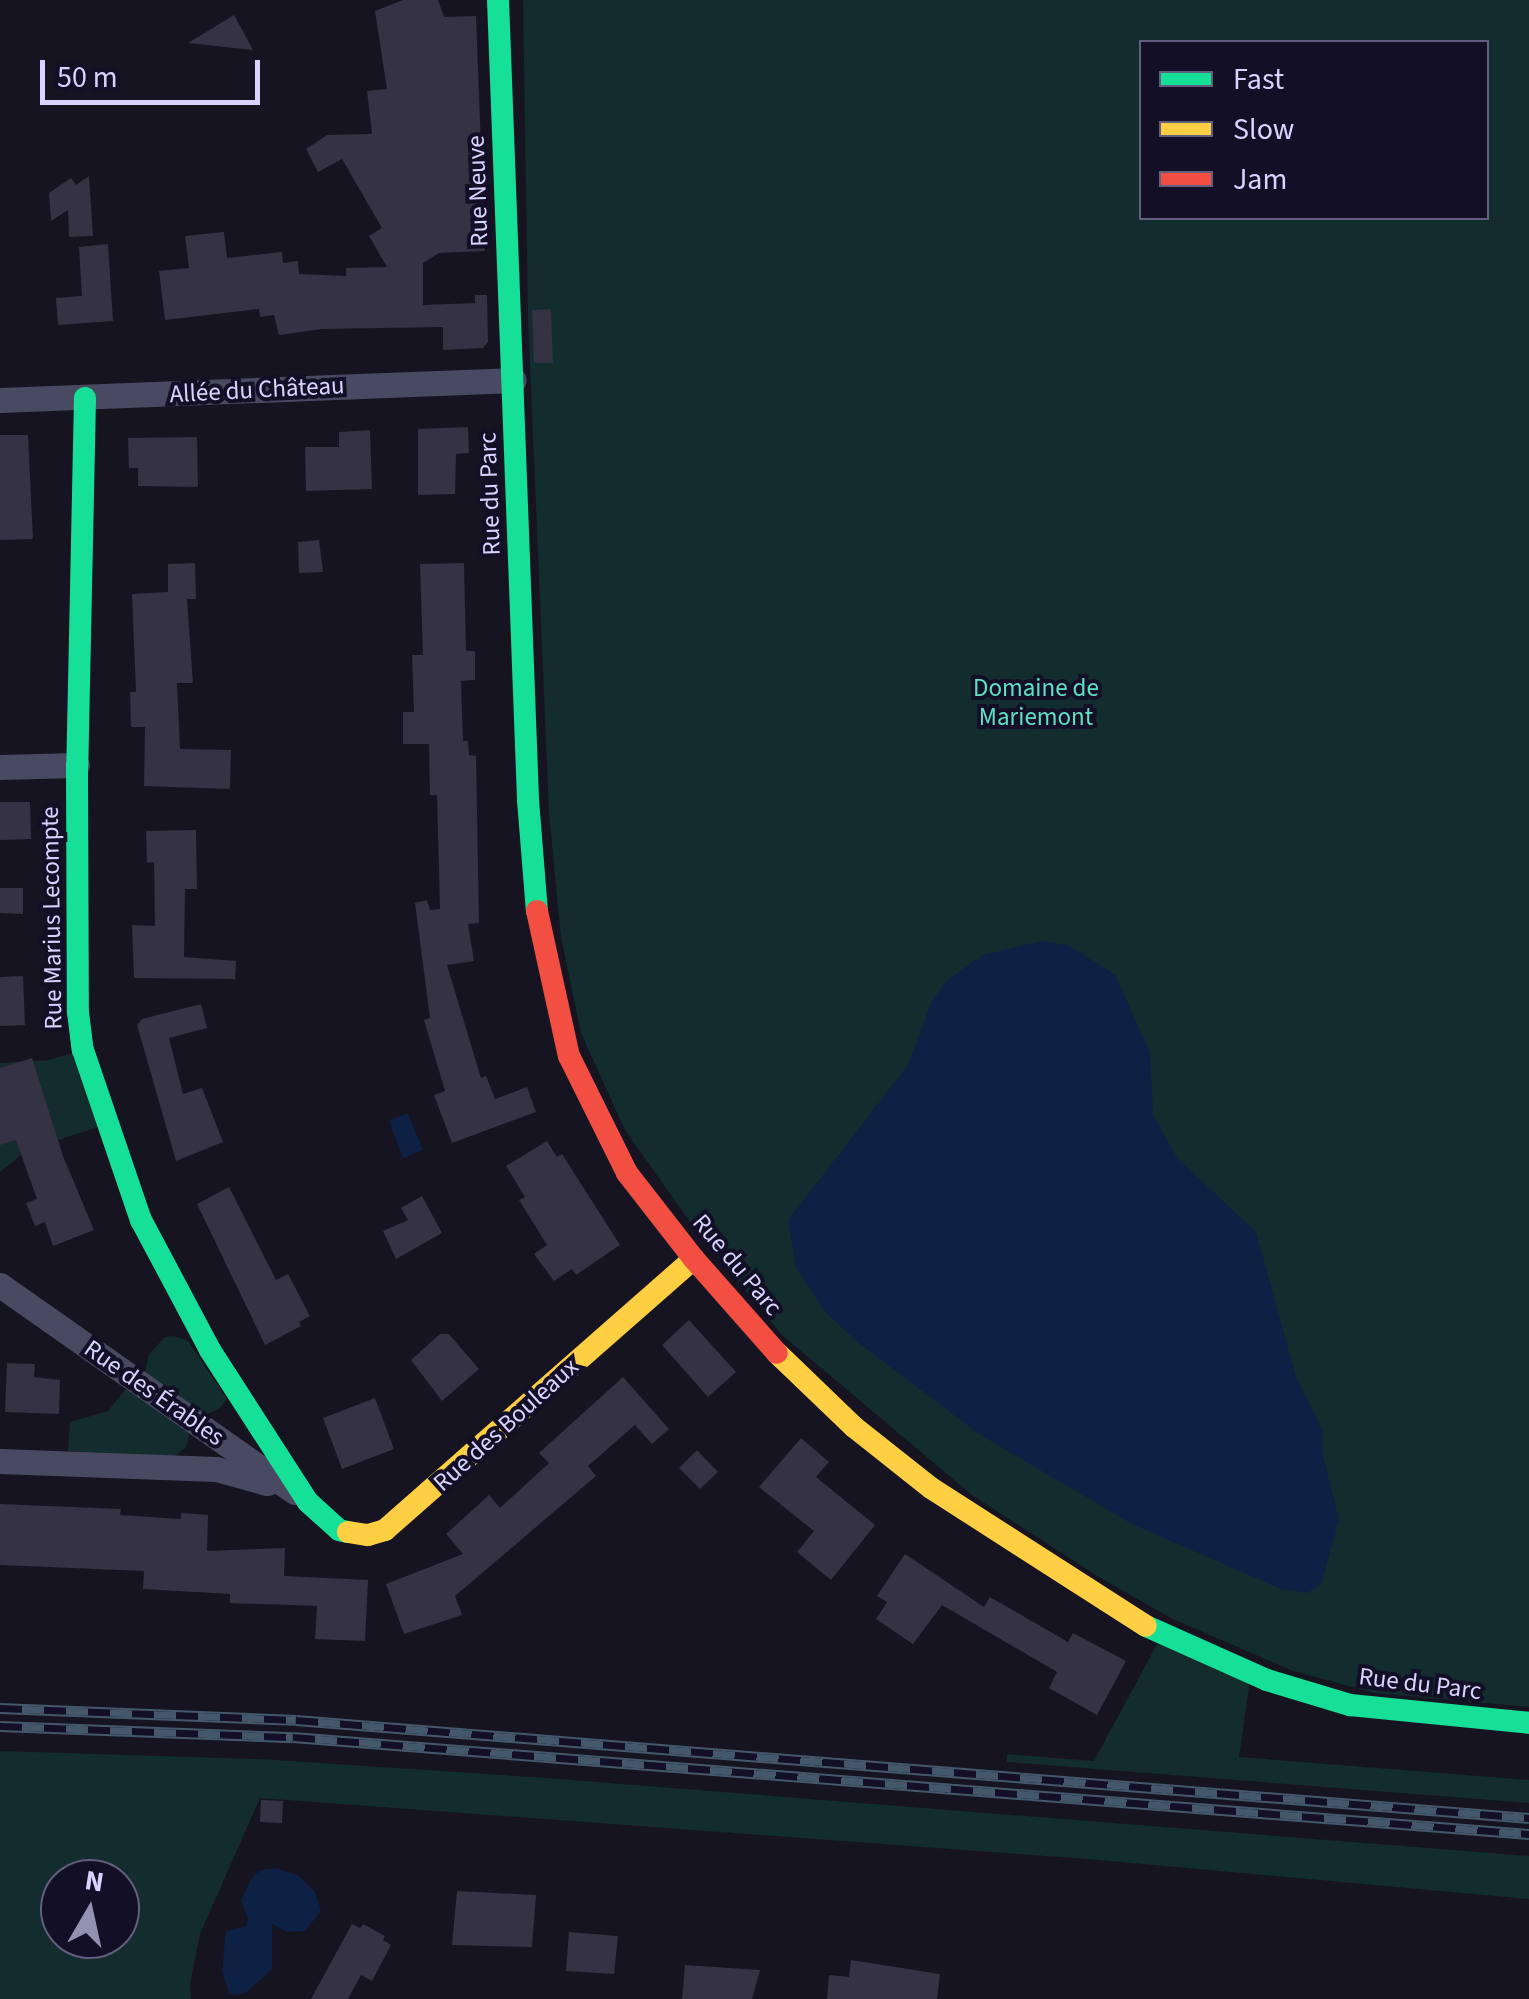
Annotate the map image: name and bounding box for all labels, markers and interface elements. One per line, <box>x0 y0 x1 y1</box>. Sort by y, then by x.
scale bar <box>45 40 265 102</box>
legend <box>1139 40 1489 220</box>
text: 50 m <box>57 56 118 99</box>
text: Fast <box>1233 58 1284 101</box>
text: Slow <box>1233 108 1294 151</box>
street label: Rue Neuve <box>461 135 495 247</box>
text: Jam <box>1233 158 1287 201</box>
street label: Allée du Château <box>169 370 345 410</box>
street label: Rue du Parc <box>473 432 507 556</box>
park label: Domaine de Mariemont <box>973 674 1099 733</box>
street label: Rue Marius Lecompte <box>35 806 69 1030</box>
street label: Rue du Parc <box>686 1208 788 1322</box>
street label: Rue des Érables <box>78 1334 230 1452</box>
street label: Rue des Bouleaux <box>427 1352 585 1498</box>
street label: Rue du Parc <box>1357 1662 1483 1706</box>
north arrow <box>40 1859 140 1959</box>
text: N <box>82 1860 107 1903</box>

